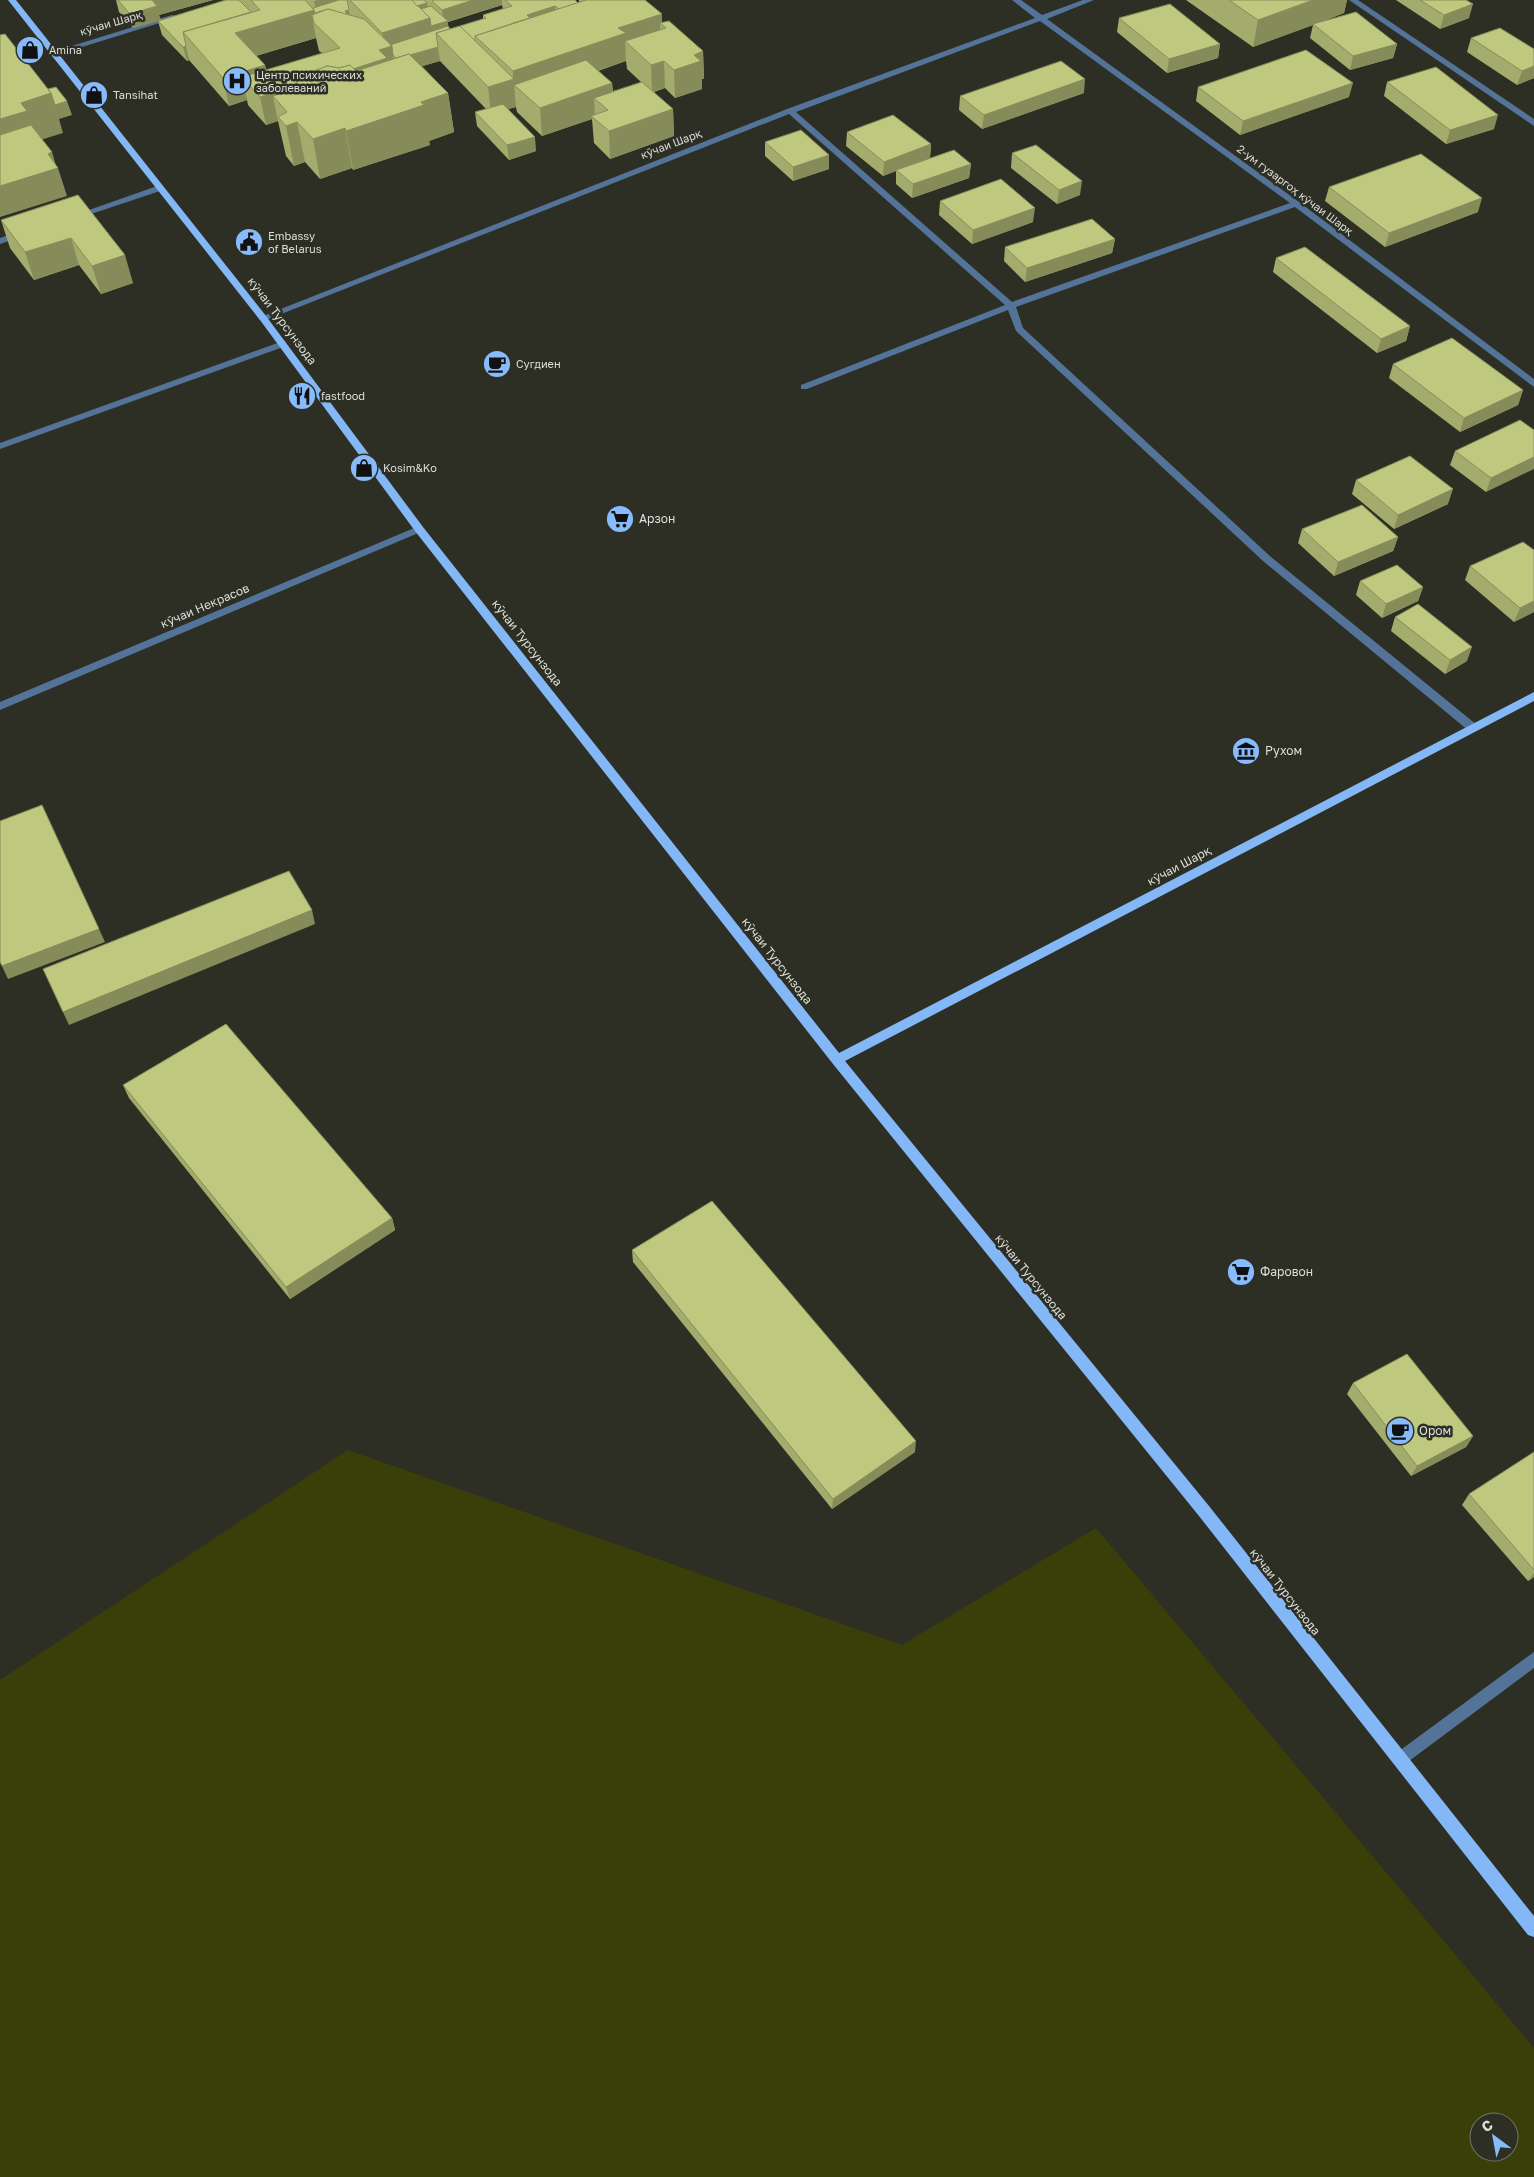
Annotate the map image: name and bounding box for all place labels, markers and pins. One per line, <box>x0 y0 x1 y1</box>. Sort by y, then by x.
shop icon: Amina <box>15 35 45 65</box>
place label: Amina <box>49 43 82 56</box>
hospital icon: Центр психических заболеваний <box>222 66 252 96</box>
place label: Центр психических заболеваний <box>256 68 362 94</box>
shop icon: Tansihat <box>79 80 109 110</box>
place label: Tansihat <box>113 88 158 101</box>
public building icon: Embassy of Belarus <box>234 227 264 257</box>
place label: Embassy of Belarus <box>268 229 322 255</box>
cafe icon: Сугдиен <box>482 349 512 379</box>
place label: Сугдиен <box>516 357 561 370</box>
restaurant icon: fastfood <box>287 381 317 411</box>
place label: fastfood <box>321 389 365 402</box>
shop icon: Kosim&Ko <box>349 453 379 483</box>
place label: Kosim&Ko <box>383 461 437 474</box>
supermarket icon: Арзон <box>605 504 635 534</box>
place label: Арзон <box>639 511 675 526</box>
museum icon: Рухом <box>1231 736 1261 766</box>
place label: Рухом <box>1265 743 1302 758</box>
supermarket icon: Фаровон <box>1226 1257 1256 1287</box>
place label: Фаровон <box>1260 1264 1313 1279</box>
cafe icon: Ором <box>1385 1416 1415 1446</box>
place label: Ором <box>1419 1423 1451 1438</box>

